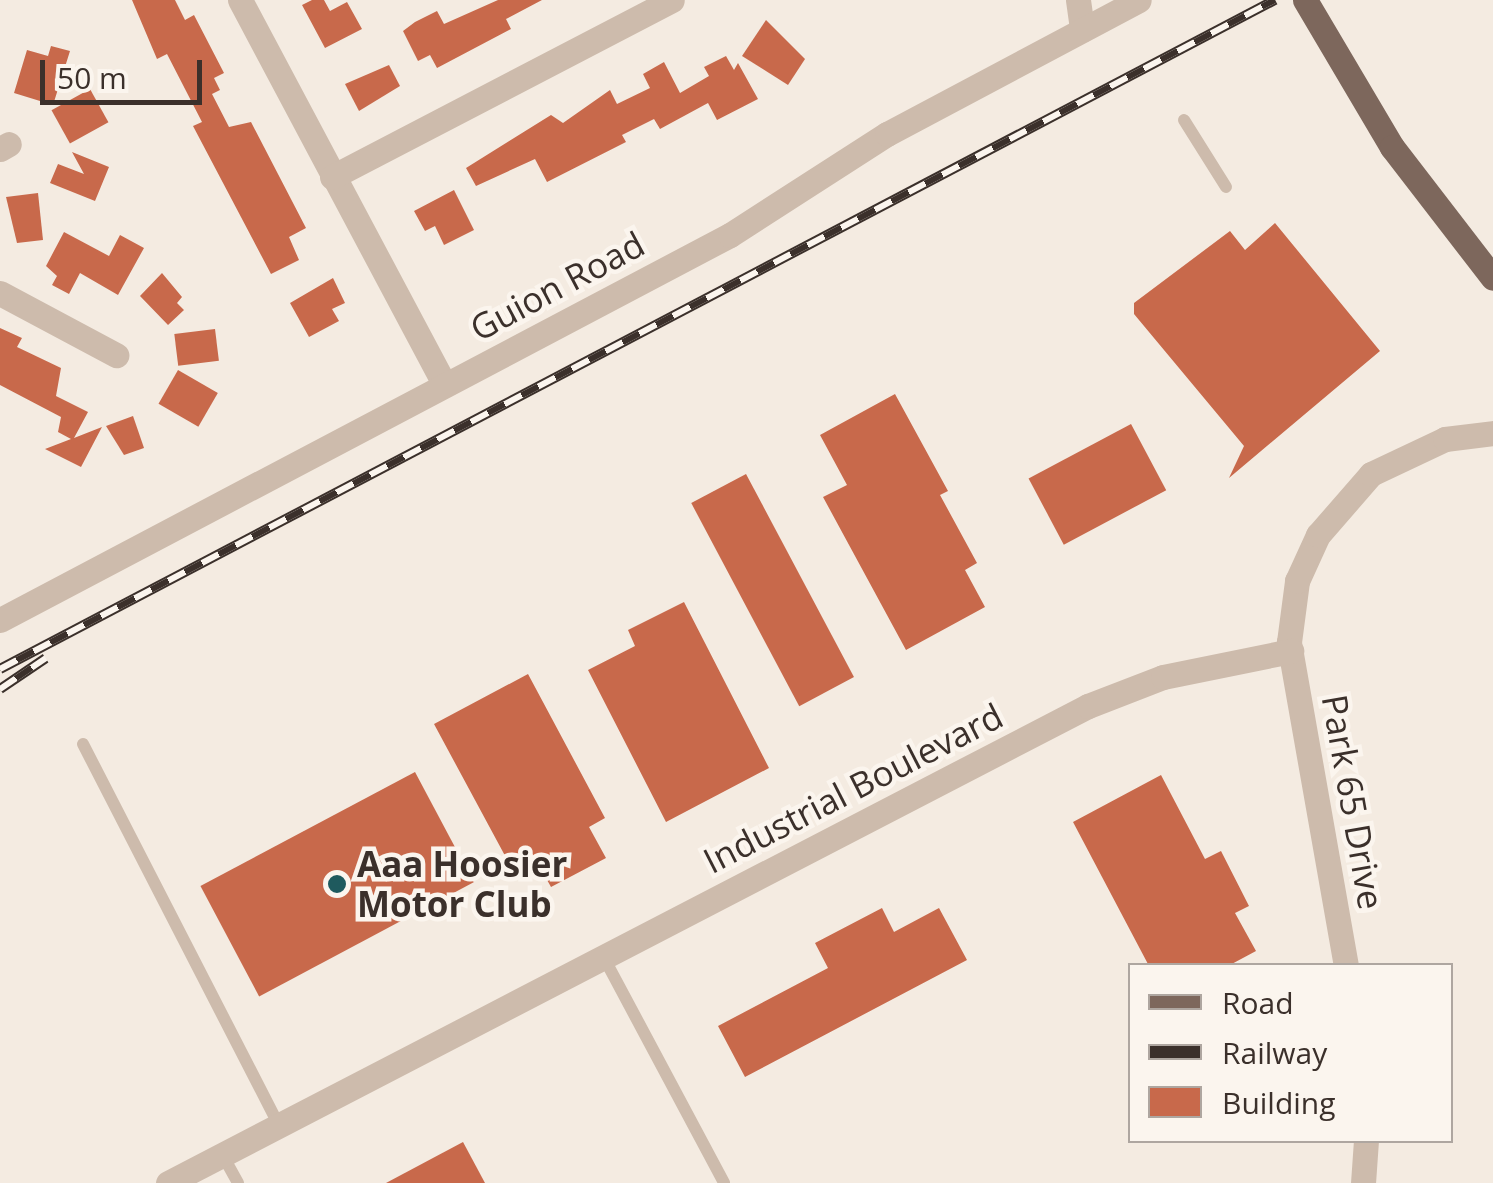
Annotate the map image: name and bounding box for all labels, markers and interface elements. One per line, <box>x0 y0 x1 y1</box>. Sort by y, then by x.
scale bar <box>45 40 208 102</box>
text: 50 m <box>57 57 127 98</box>
street label: Guion Road <box>463 223 651 349</box>
street label: Park 65 Drive <box>1313 691 1393 913</box>
street label: Industrial Boulevard <box>696 694 1010 882</box>
place label: Aaa Hoosier Motor Club <box>357 843 567 925</box>
marker: Aaa Hoosier Motor Club <box>326 873 348 895</box>
legend <box>1128 963 1453 1143</box>
text: Road <box>1222 982 1294 1023</box>
text: Railway <box>1222 1032 1327 1073</box>
text: Building <box>1222 1082 1336 1123</box>

